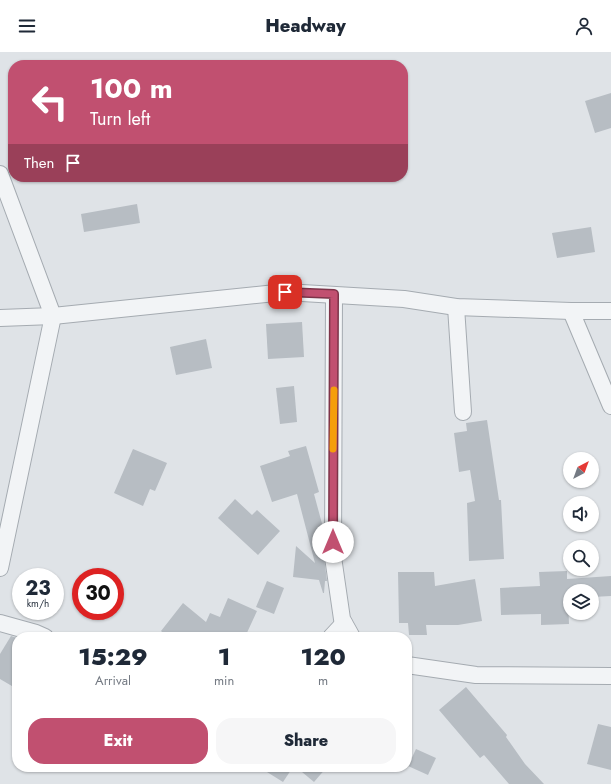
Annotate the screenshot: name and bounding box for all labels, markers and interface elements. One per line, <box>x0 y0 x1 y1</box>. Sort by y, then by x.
text: Headway <box>265 13 346 39</box>
icon: menu <box>16 15 38 37</box>
icon: person <box>573 15 595 37</box>
text: 100 m <box>90 68 173 109</box>
icon: left <box>24 76 76 128</box>
text: Turn left <box>90 106 150 132</box>
text: Then <box>24 152 54 174</box>
icon: arrive <box>62 152 84 174</box>
pin <box>268 275 302 309</box>
icon: arrive <box>274 281 296 303</box>
north arrow <box>563 452 599 488</box>
map controls <box>563 452 599 620</box>
button: sound <box>563 496 599 532</box>
position arrow <box>312 521 354 563</box>
button: search <box>563 540 599 576</box>
speed limit sign: 30 <box>72 568 124 620</box>
text: 23 <box>25 574 51 603</box>
button: layers <box>563 584 599 620</box>
text: km/h <box>27 596 49 611</box>
text: 15:29 <box>78 639 148 674</box>
text: 1 <box>218 639 230 674</box>
text: 120 <box>300 639 346 674</box>
text: Arrival <box>95 671 131 690</box>
text: min <box>214 671 234 690</box>
text: m <box>318 671 328 690</box>
button: Exit <box>28 718 208 764</box>
button: Share <box>216 718 396 764</box>

